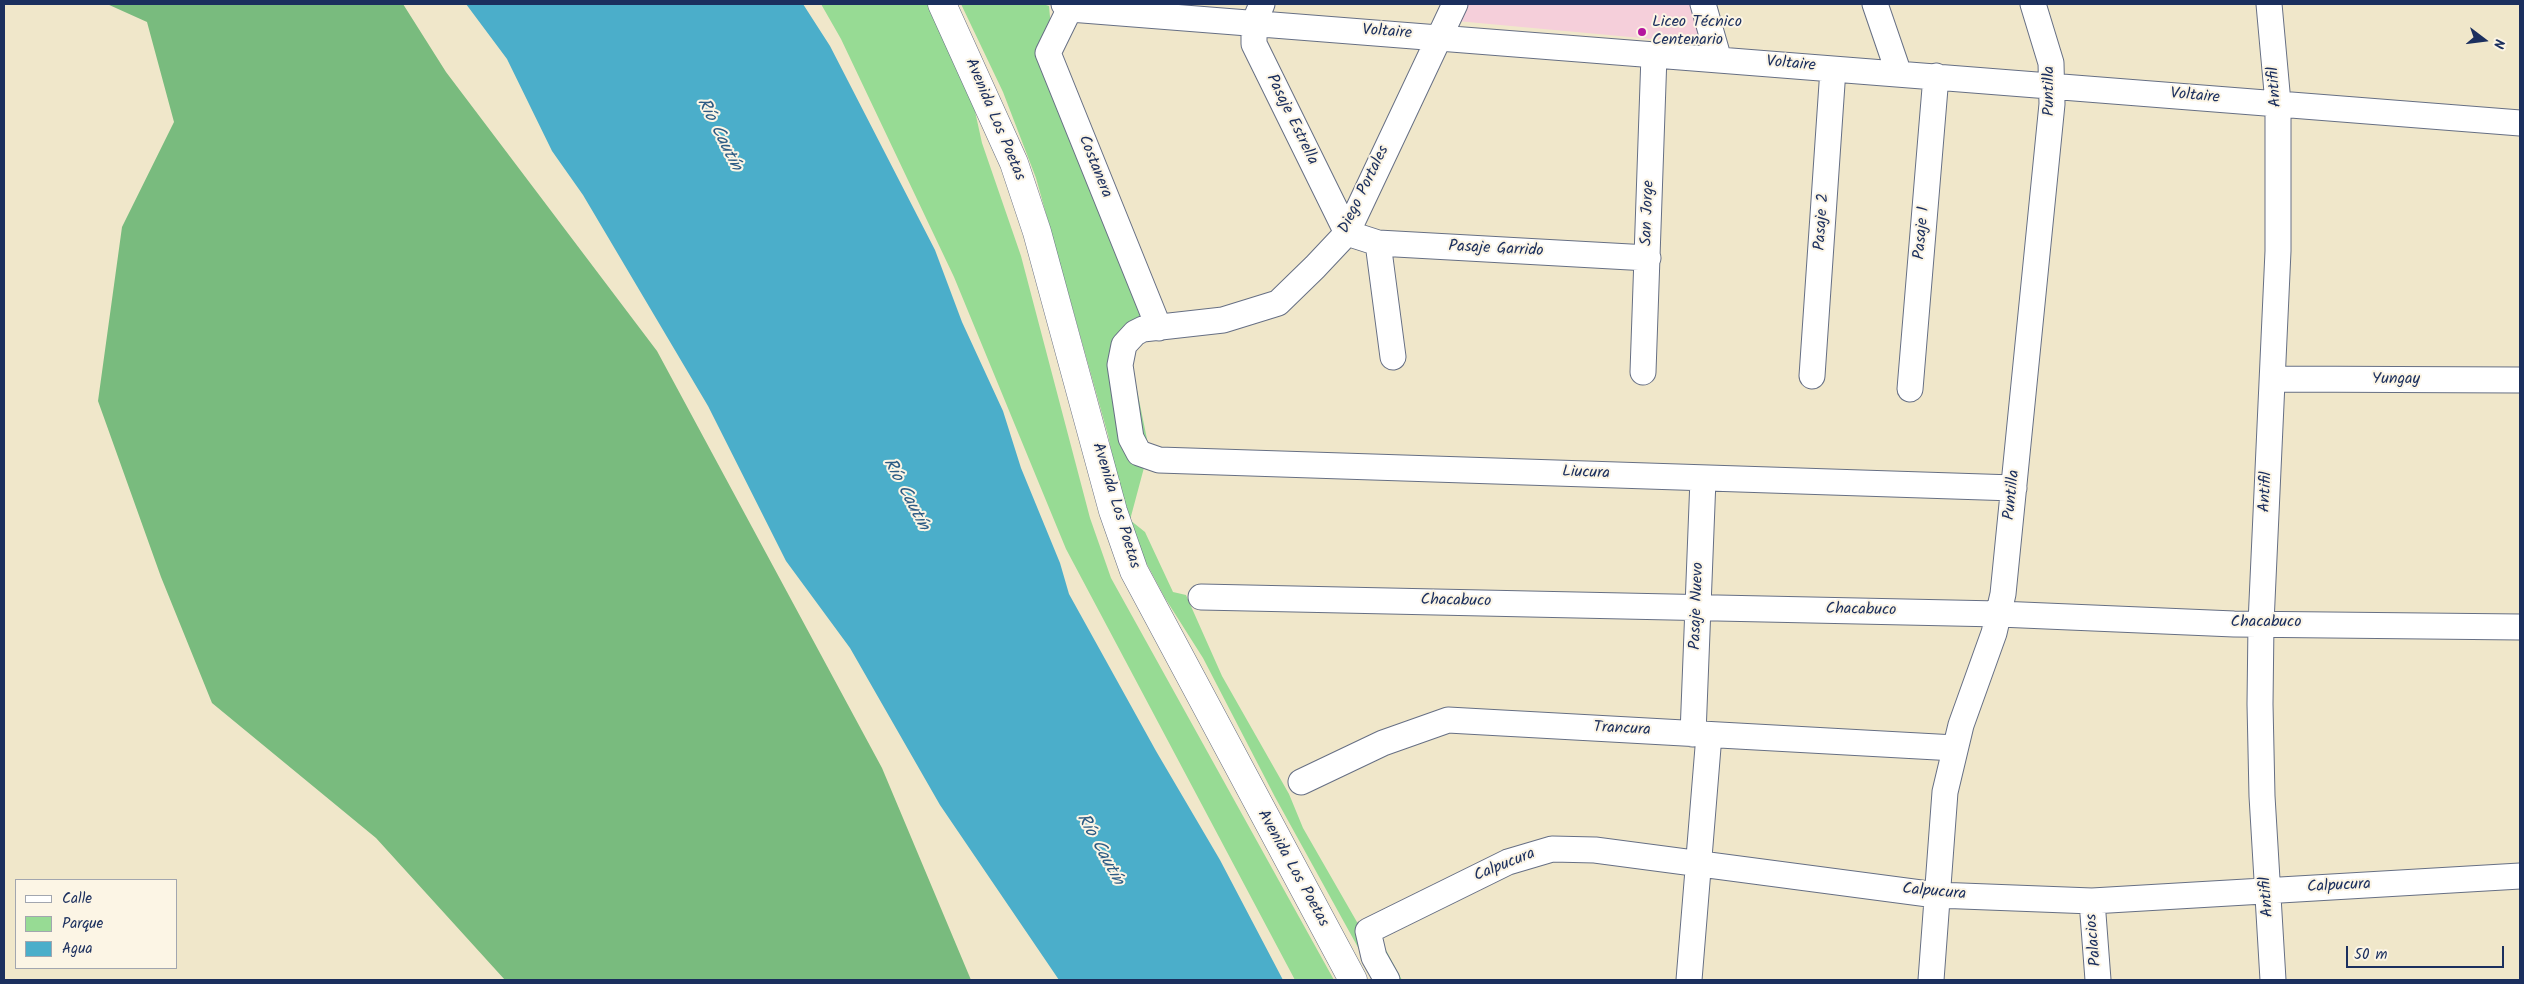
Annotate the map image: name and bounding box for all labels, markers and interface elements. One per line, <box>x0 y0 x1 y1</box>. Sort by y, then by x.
place label: Liceo Técnico Centenario <box>1652 13 1742 51</box>
north arrow <box>2459 15 2509 65</box>
street label: Voltaire <box>1362 22 1412 44</box>
marker: Liceo Técnico Centenario <box>1636 26 1648 38</box>
text: N <box>2487 37 2510 51</box>
street label: Voltaire <box>1765 53 1817 77</box>
street label: Avenida Los Poetas <box>960 56 1028 184</box>
street label: Puntilla <box>2040 66 2060 116</box>
street label: Antifil <box>2265 66 2287 108</box>
street label: Pasaje Estrella <box>1261 72 1321 168</box>
street label: Voltaire <box>2169 85 2221 109</box>
water label: Río Cautín <box>690 95 746 175</box>
street label: Costanera <box>1073 133 1115 201</box>
street label: Diego Portales <box>1335 143 1395 237</box>
street label: San Jorge <box>1638 180 1660 246</box>
street label: Pasaje 2 <box>1811 193 1835 251</box>
street label: Pasaje 1 <box>1911 206 1935 260</box>
street label: Pasaje Garrido <box>1448 238 1544 262</box>
street label: Yungay <box>2372 370 2420 390</box>
street label: Avenida Los Poetas <box>1087 441 1143 571</box>
water label: Río Cautín <box>877 455 933 535</box>
street label: Liucura <box>1562 464 1610 484</box>
street label: Puntilla <box>2001 469 2025 521</box>
street label: Antifil <box>2256 471 2278 513</box>
street label: Pasaje Nuevo <box>1687 562 1709 650</box>
street label: Chacabuco <box>1420 592 1492 612</box>
street label: Chacabuco <box>1825 601 1897 621</box>
street label: Chacabuco <box>2231 613 2301 633</box>
street label: Trancura <box>1593 719 1651 741</box>
street label: Avenida Los Poetas <box>1252 807 1332 931</box>
water label: Río Cautín <box>1070 810 1128 890</box>
street label: Calpucura <box>1472 845 1538 887</box>
street label: Antifil <box>2257 876 2279 918</box>
street label: Calpucura <box>2307 876 2371 898</box>
legend <box>15 879 178 969</box>
street label: Calpucura <box>1901 881 1967 905</box>
text: Calle <box>62 887 92 911</box>
text: Parque <box>62 912 103 936</box>
street label: Palacios <box>2083 913 2107 967</box>
scale bar <box>2349 936 2506 968</box>
text: Agua <box>62 937 93 961</box>
text: 50 m <box>2354 943 2388 967</box>

